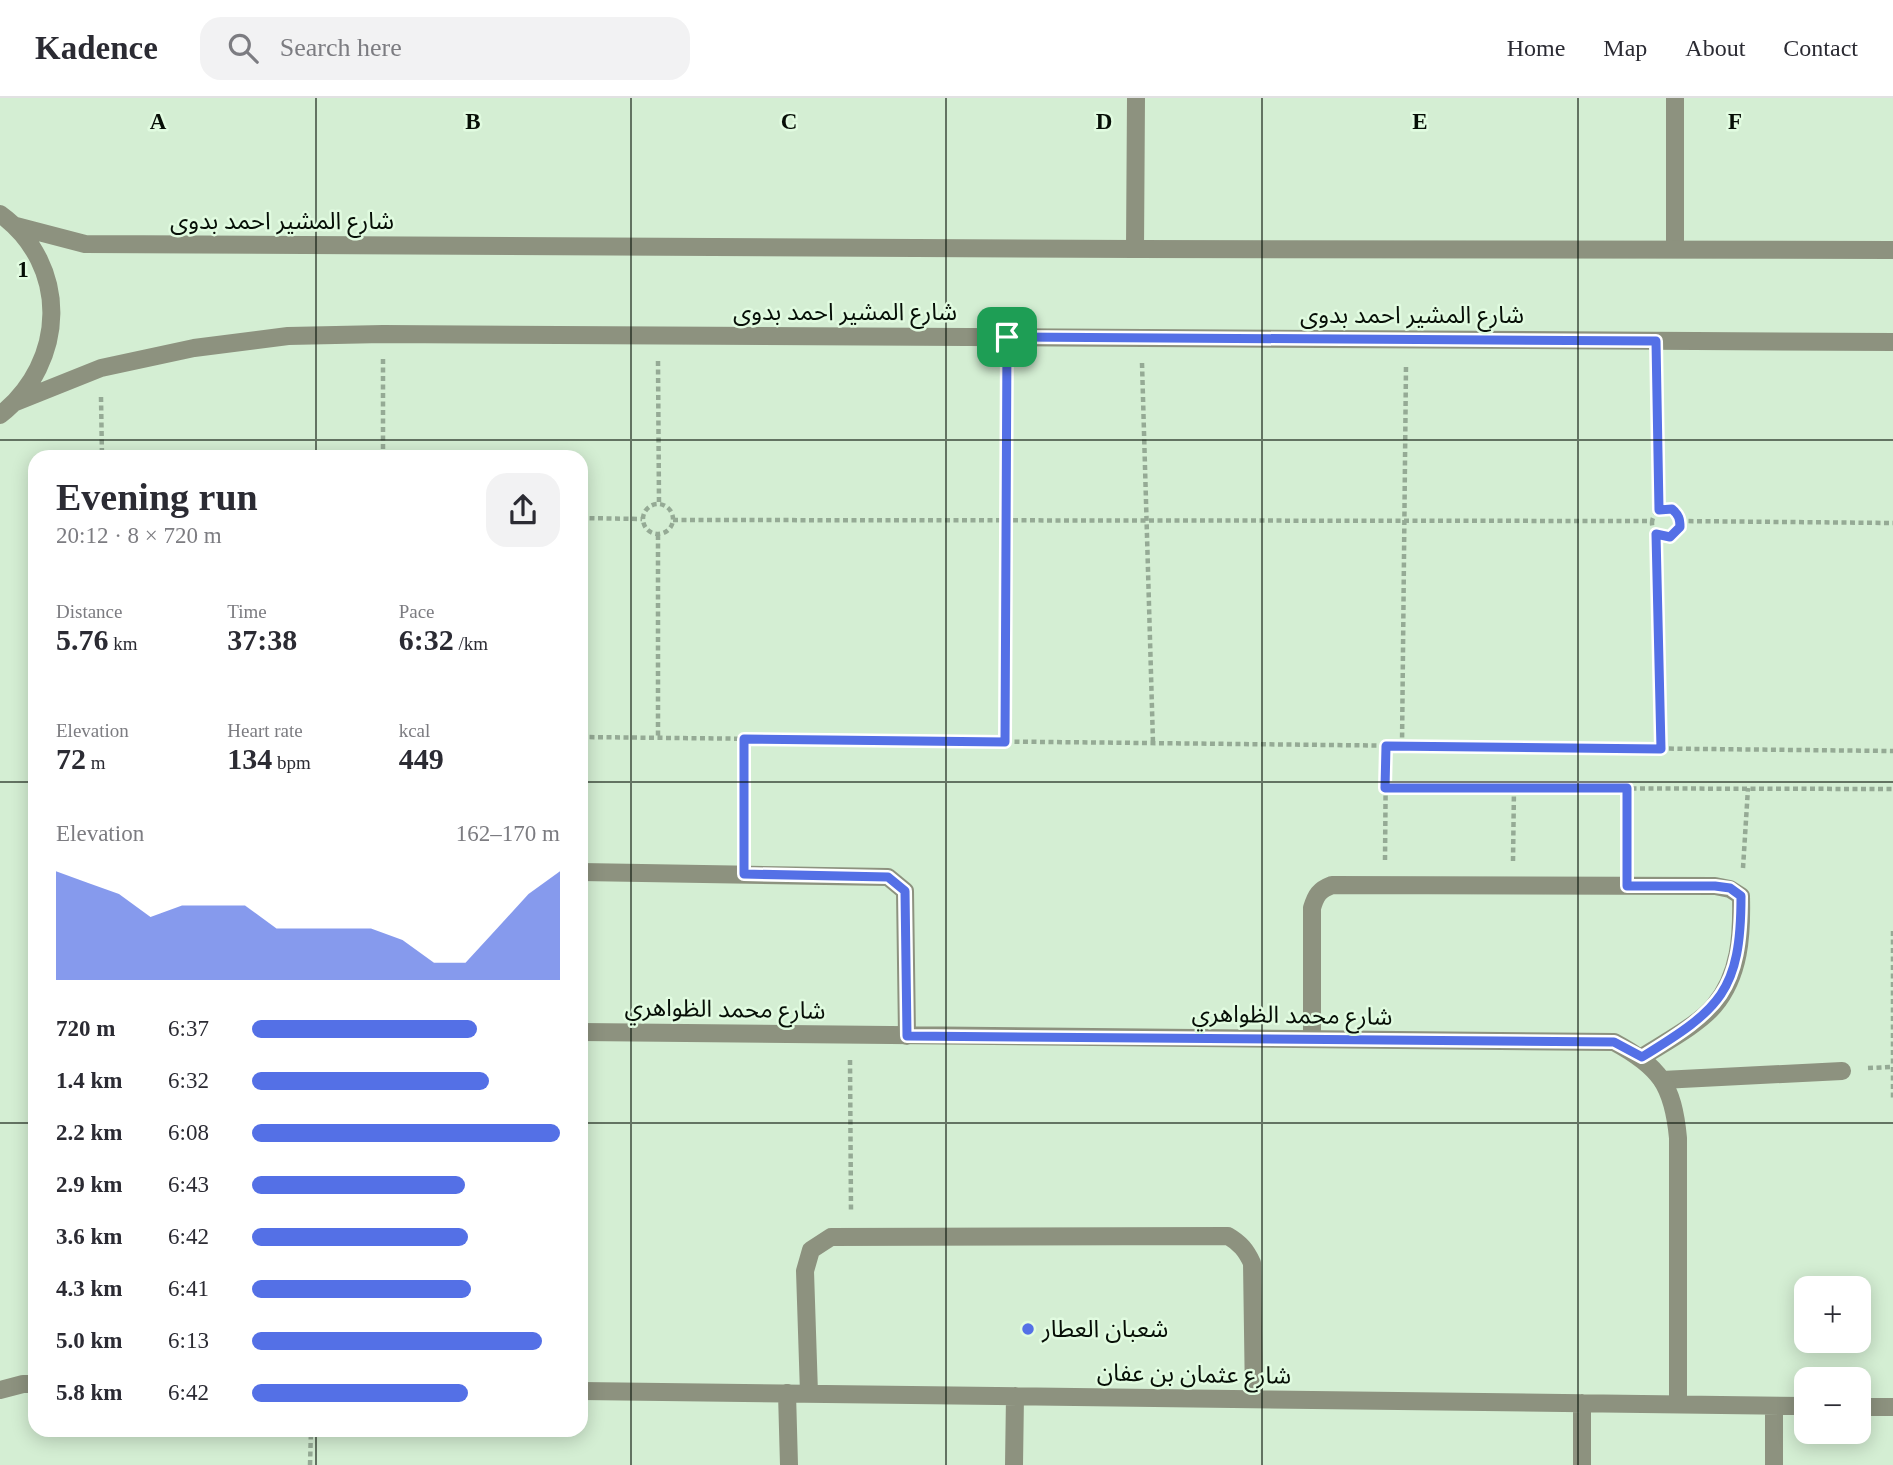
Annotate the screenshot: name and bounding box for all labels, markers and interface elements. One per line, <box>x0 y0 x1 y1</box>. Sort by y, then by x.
search box <box>200 17 690 80</box>
icon: search <box>224 29 262 67</box>
text: Kadence <box>35 30 158 66</box>
text: Search here <box>280 33 402 62</box>
text: Home <box>1507 35 1565 61</box>
text: Map <box>1603 35 1647 61</box>
text: About <box>1685 35 1745 61</box>
text: Contact <box>1783 35 1858 61</box>
text: A <box>150 109 167 134</box>
text: B <box>465 109 481 134</box>
text: C <box>781 109 797 134</box>
text: D <box>1096 109 1112 134</box>
text: E <box>1412 109 1428 134</box>
text: F <box>1728 109 1742 134</box>
street label: شارع المشير احمد بدوى <box>170 208 394 238</box>
text: 1 <box>17 257 29 282</box>
street label: شارع المشير احمد بدوى <box>733 299 957 329</box>
street label: شارع المشير احمد بدوى <box>1300 302 1524 332</box>
pin <box>977 307 1037 367</box>
icon: arrive <box>988 318 1026 356</box>
button: share <box>486 473 560 547</box>
text: Evening run <box>56 476 258 518</box>
text: 20:12 · 8 × 720 m <box>56 523 222 548</box>
text: Distance <box>56 601 122 622</box>
text: Time <box>227 601 267 622</box>
text: Pace <box>399 601 435 622</box>
text: 5.76 <box>56 623 109 656</box>
text: 37:38 <box>227 623 297 656</box>
text: 6:32 <box>399 623 454 656</box>
text: km <box>109 633 138 654</box>
text: /km <box>454 633 488 654</box>
text: Elevation <box>56 720 129 741</box>
text: Heart rate <box>227 720 303 741</box>
text: kcal <box>399 720 430 741</box>
text: 72 <box>56 742 86 775</box>
text: 134 <box>227 742 272 775</box>
text: 449 <box>399 742 444 775</box>
text: m <box>86 752 106 773</box>
text: bpm <box>272 752 311 773</box>
text: Elevation <box>56 821 144 846</box>
text: 162–170 m <box>456 821 560 846</box>
street label: شارع محمد الظواهري <box>624 994 826 1029</box>
street label: شارع محمد الظواهري <box>1191 1000 1393 1035</box>
text: 720 m <box>56 1016 115 1041</box>
text: 6:37 <box>168 1016 209 1041</box>
text: 1.4 km <box>56 1068 122 1093</box>
text: 6:32 <box>168 1068 209 1093</box>
text: 2.2 km <box>56 1120 122 1145</box>
text: 6:08 <box>168 1120 209 1145</box>
text: 2.9 km <box>56 1172 122 1197</box>
text: 6:43 <box>168 1172 209 1197</box>
text: 3.6 km <box>56 1224 122 1249</box>
text: 6:42 <box>168 1224 209 1249</box>
text: 4.3 km <box>56 1276 122 1301</box>
text: 6:41 <box>168 1276 209 1301</box>
map controls <box>1794 1276 1871 1444</box>
button: + <box>1794 1276 1871 1353</box>
place label: شعبان العطار <box>1041 1316 1168 1343</box>
marker: شعبان العطار <box>1020 1321 1036 1337</box>
text: 5.0 km <box>56 1328 122 1353</box>
text: 6:13 <box>168 1328 209 1353</box>
street label: شارع عثمان بن عفان <box>1096 1359 1291 1393</box>
button: − <box>1794 1367 1871 1444</box>
text: 5.8 km <box>56 1380 122 1405</box>
text: 6:42 <box>168 1380 209 1405</box>

